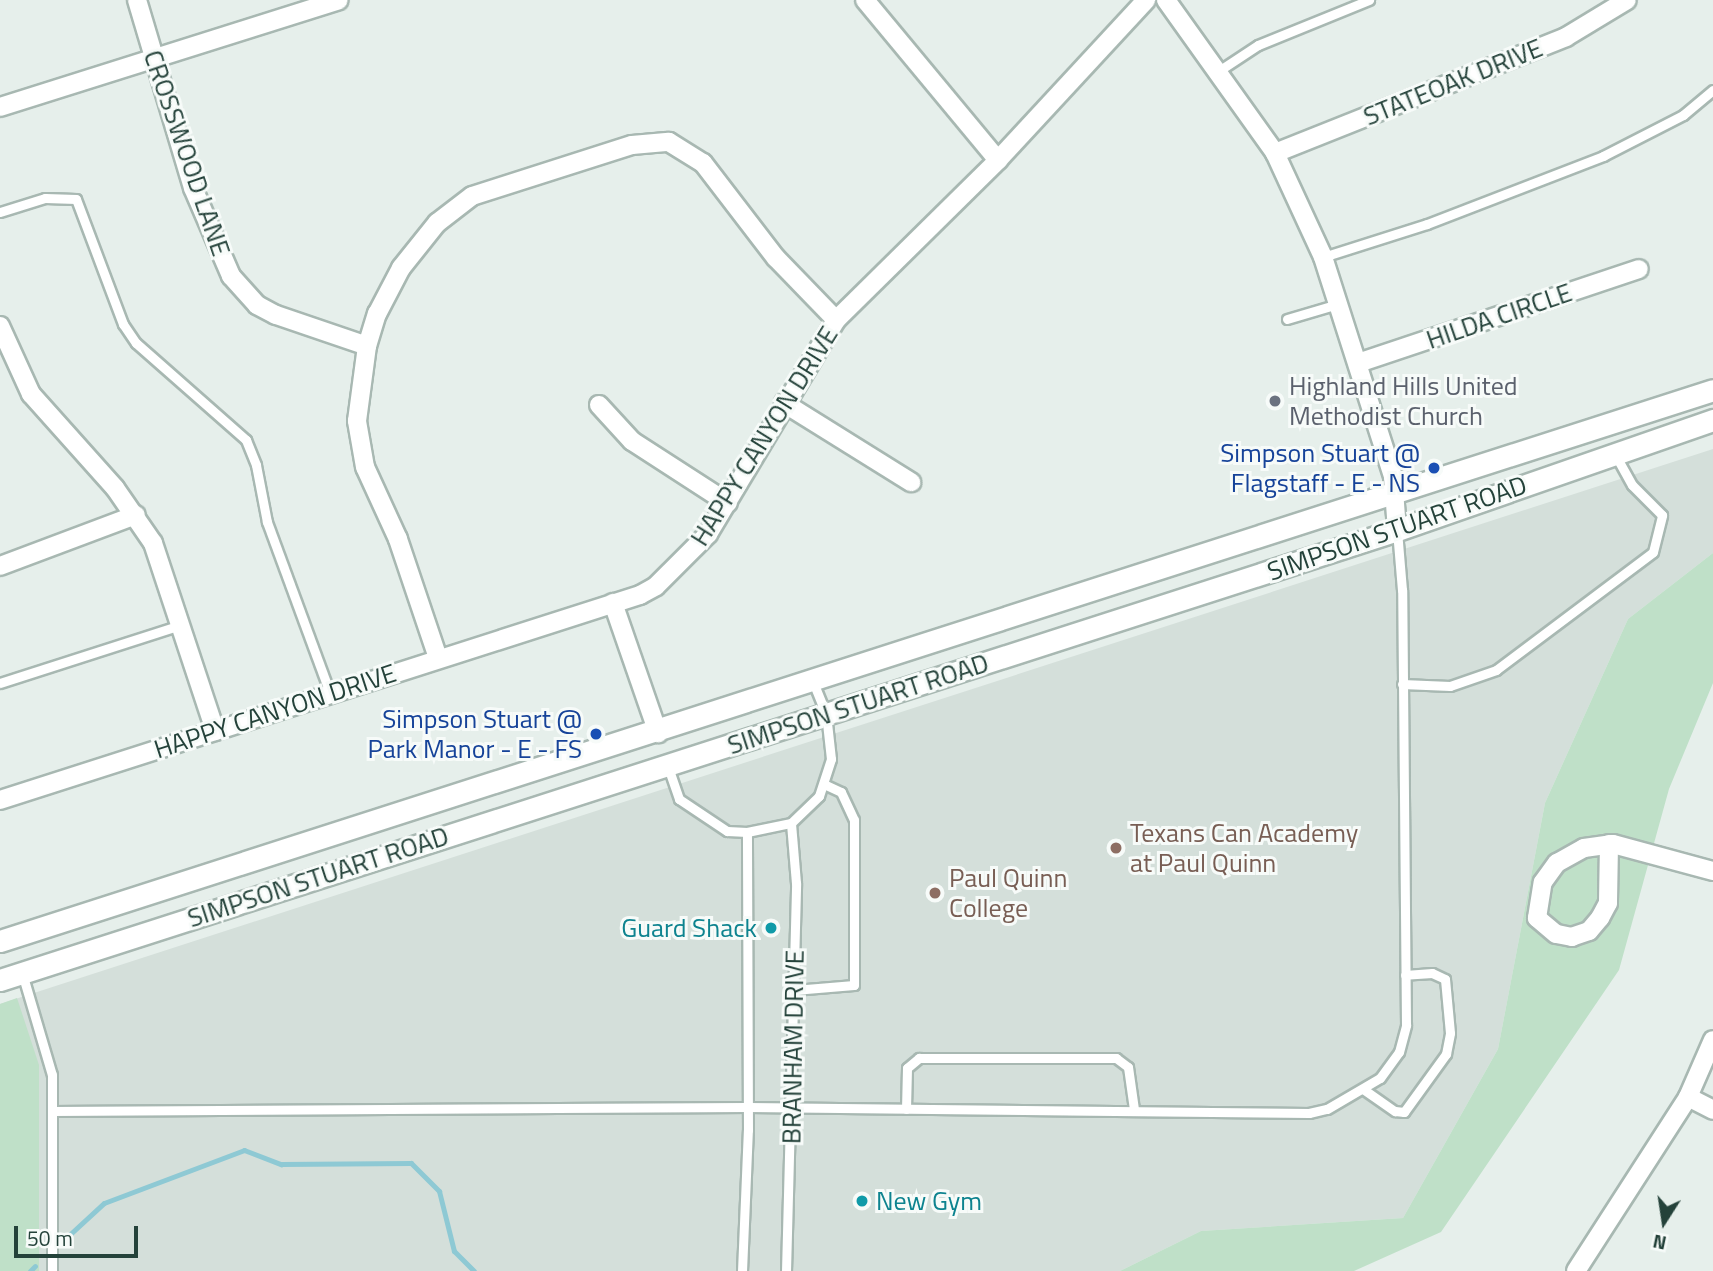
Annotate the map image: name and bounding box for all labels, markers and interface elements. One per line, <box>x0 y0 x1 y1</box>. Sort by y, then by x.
street label: STATEOAK DRIVE <box>1359 32 1547 132</box>
street label: CROSSWOOD LANE <box>137 46 237 260</box>
street label: HILDA CIRCLE <box>1422 277 1576 355</box>
street label: HAPPY CANYON DRIVE <box>684 321 844 551</box>
place label: Highland Hills United Methodist Church <box>1289 370 1518 432</box>
marker: Highland Hills United Methodist Church <box>1267 393 1283 409</box>
place label: Simpson Stuart @ Flagstaff - E - NS <box>1220 437 1420 498</box>
marker: Simpson Stuart @ Flagstaff - E - NS <box>1426 460 1442 476</box>
street label: SIMPSON STUART ROAD <box>1263 469 1531 587</box>
street label: SIMPSON STUART ROAD <box>724 647 992 761</box>
street label: HAPPY CANYON DRIVE <box>150 657 400 765</box>
place label: Simpson Stuart @ Park Manor - E - FS <box>367 703 582 764</box>
marker: Simpson Stuart @ Park Manor - E - FS <box>588 726 604 742</box>
place label: Texans Can Academy at Paul Quinn <box>1130 817 1358 878</box>
street label: SIMPSON STUART ROAD <box>184 820 452 934</box>
marker: Texans Can Academy at Paul Quinn <box>1108 840 1124 856</box>
place label: Paul Quinn College <box>949 862 1067 924</box>
marker: Paul Quinn College <box>927 885 943 901</box>
place label: Guard Shack <box>621 912 757 944</box>
marker: Guard Shack <box>763 920 779 936</box>
street label: BRANHAM DRIVE <box>776 950 810 1144</box>
place label: New Gym <box>876 1185 982 1217</box>
north arrow <box>1629 1187 1699 1257</box>
marker: New Gym <box>854 1193 870 1209</box>
scale bar <box>18 1212 142 1256</box>
text: 50 m <box>27 1222 73 1254</box>
text: N <box>1650 1227 1669 1259</box>

